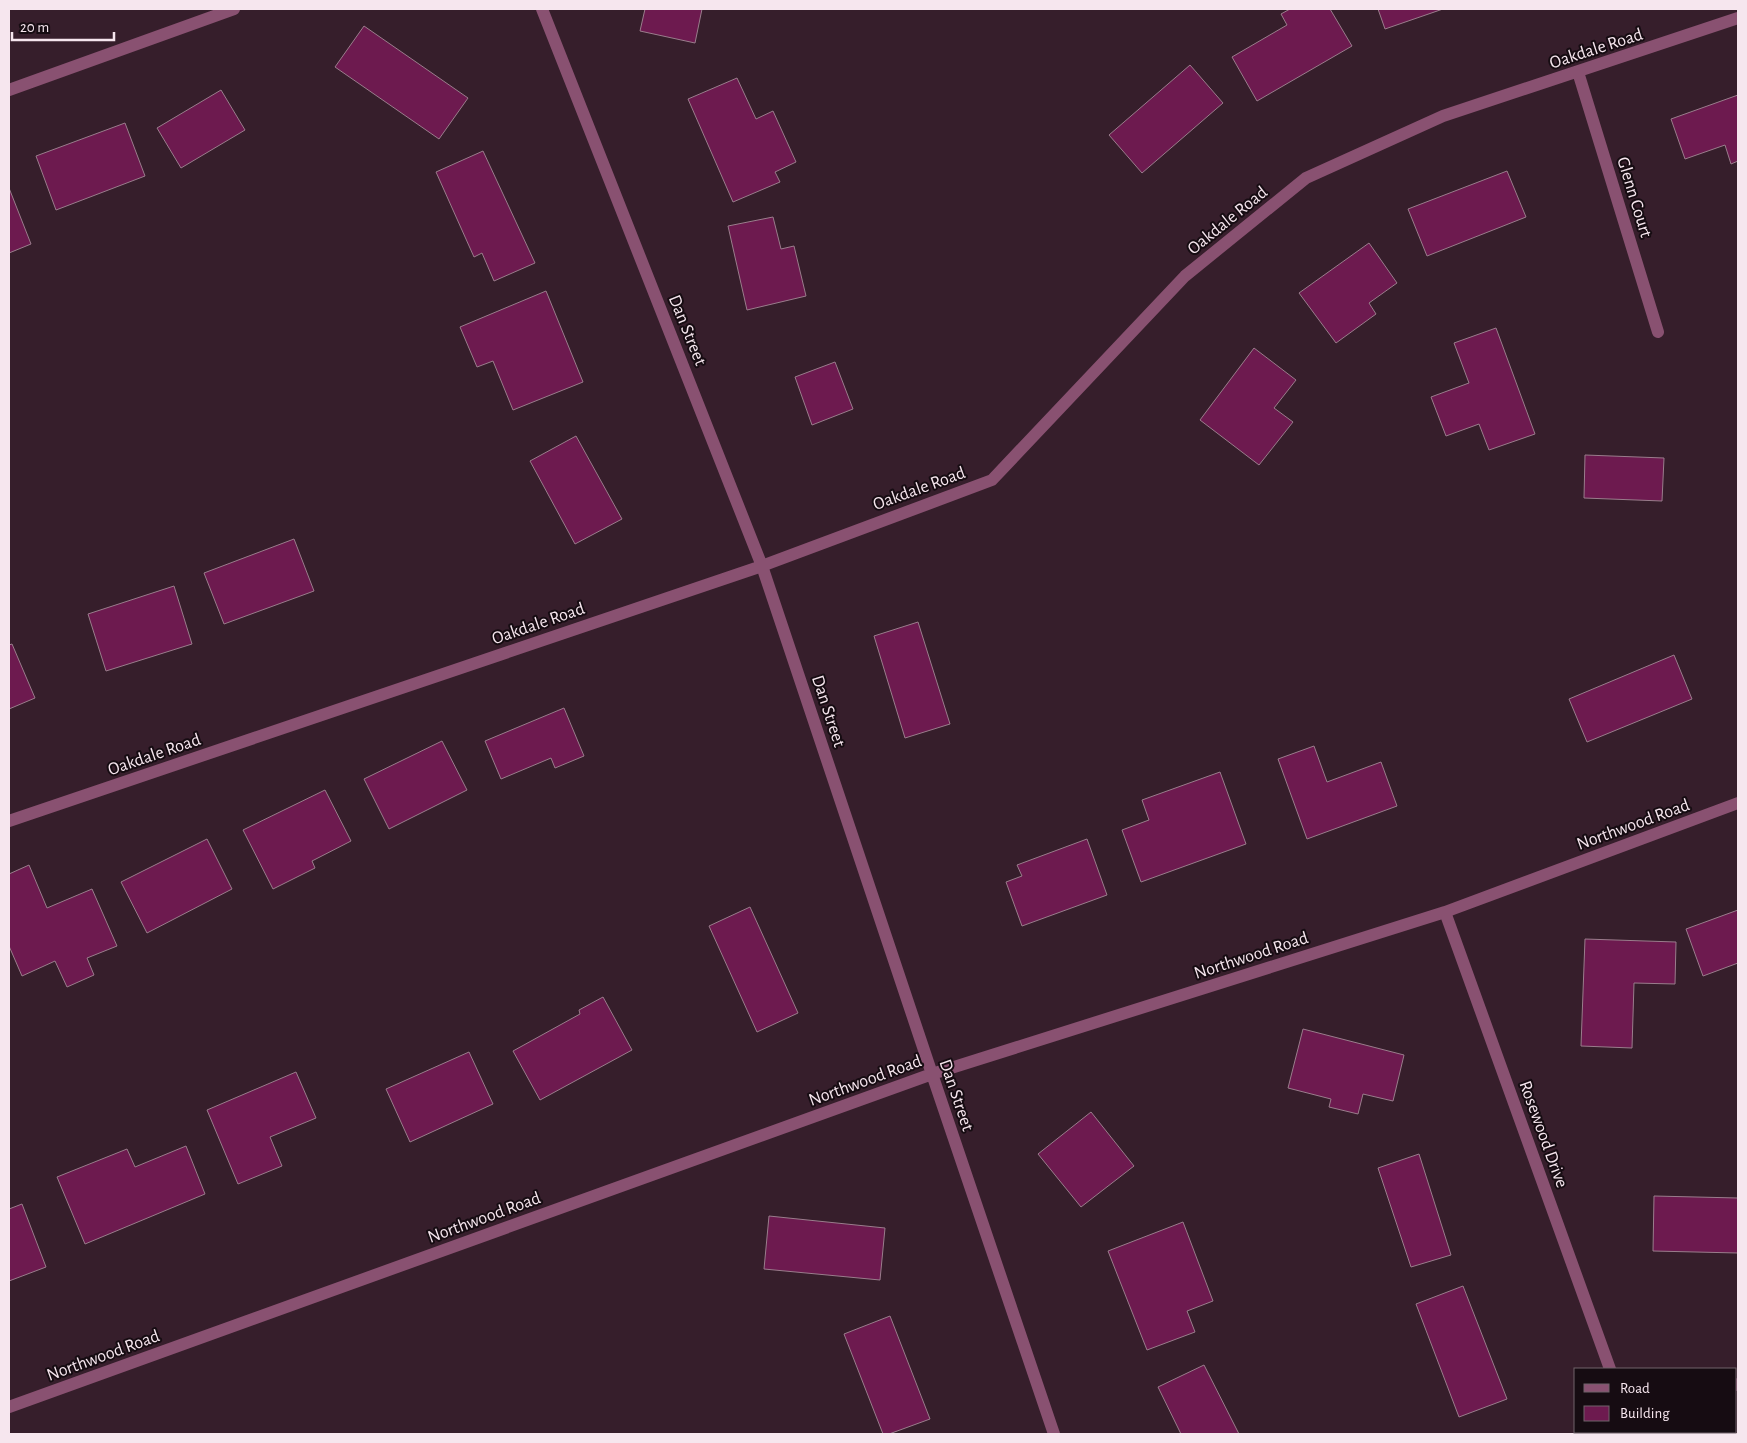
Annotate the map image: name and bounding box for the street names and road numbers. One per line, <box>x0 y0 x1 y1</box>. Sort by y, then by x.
street label: Oakdale Road <box>1547 25 1645 72</box>
street label: Glenn Court <box>1613 155 1655 240</box>
street label: Oakdale Road <box>1184 183 1271 258</box>
street label: Dan Street <box>665 293 709 368</box>
street label: Oakdale Road <box>871 464 968 514</box>
street label: Oakdale Road <box>490 600 587 648</box>
street label: Dan Street <box>808 673 848 750</box>
street label: Oakdale Road <box>106 731 203 779</box>
street label: Northwood Road <box>1574 796 1692 854</box>
street label: Northwood Road <box>1192 929 1311 983</box>
street label: Northwood Road <box>806 1052 924 1110</box>
street label: Dan Street <box>935 1057 977 1134</box>
street label: Rosewood Drive <box>1515 1078 1571 1190</box>
street label: Northwood Road <box>425 1189 543 1247</box>
street label: Northwood Road <box>44 1327 162 1385</box>

